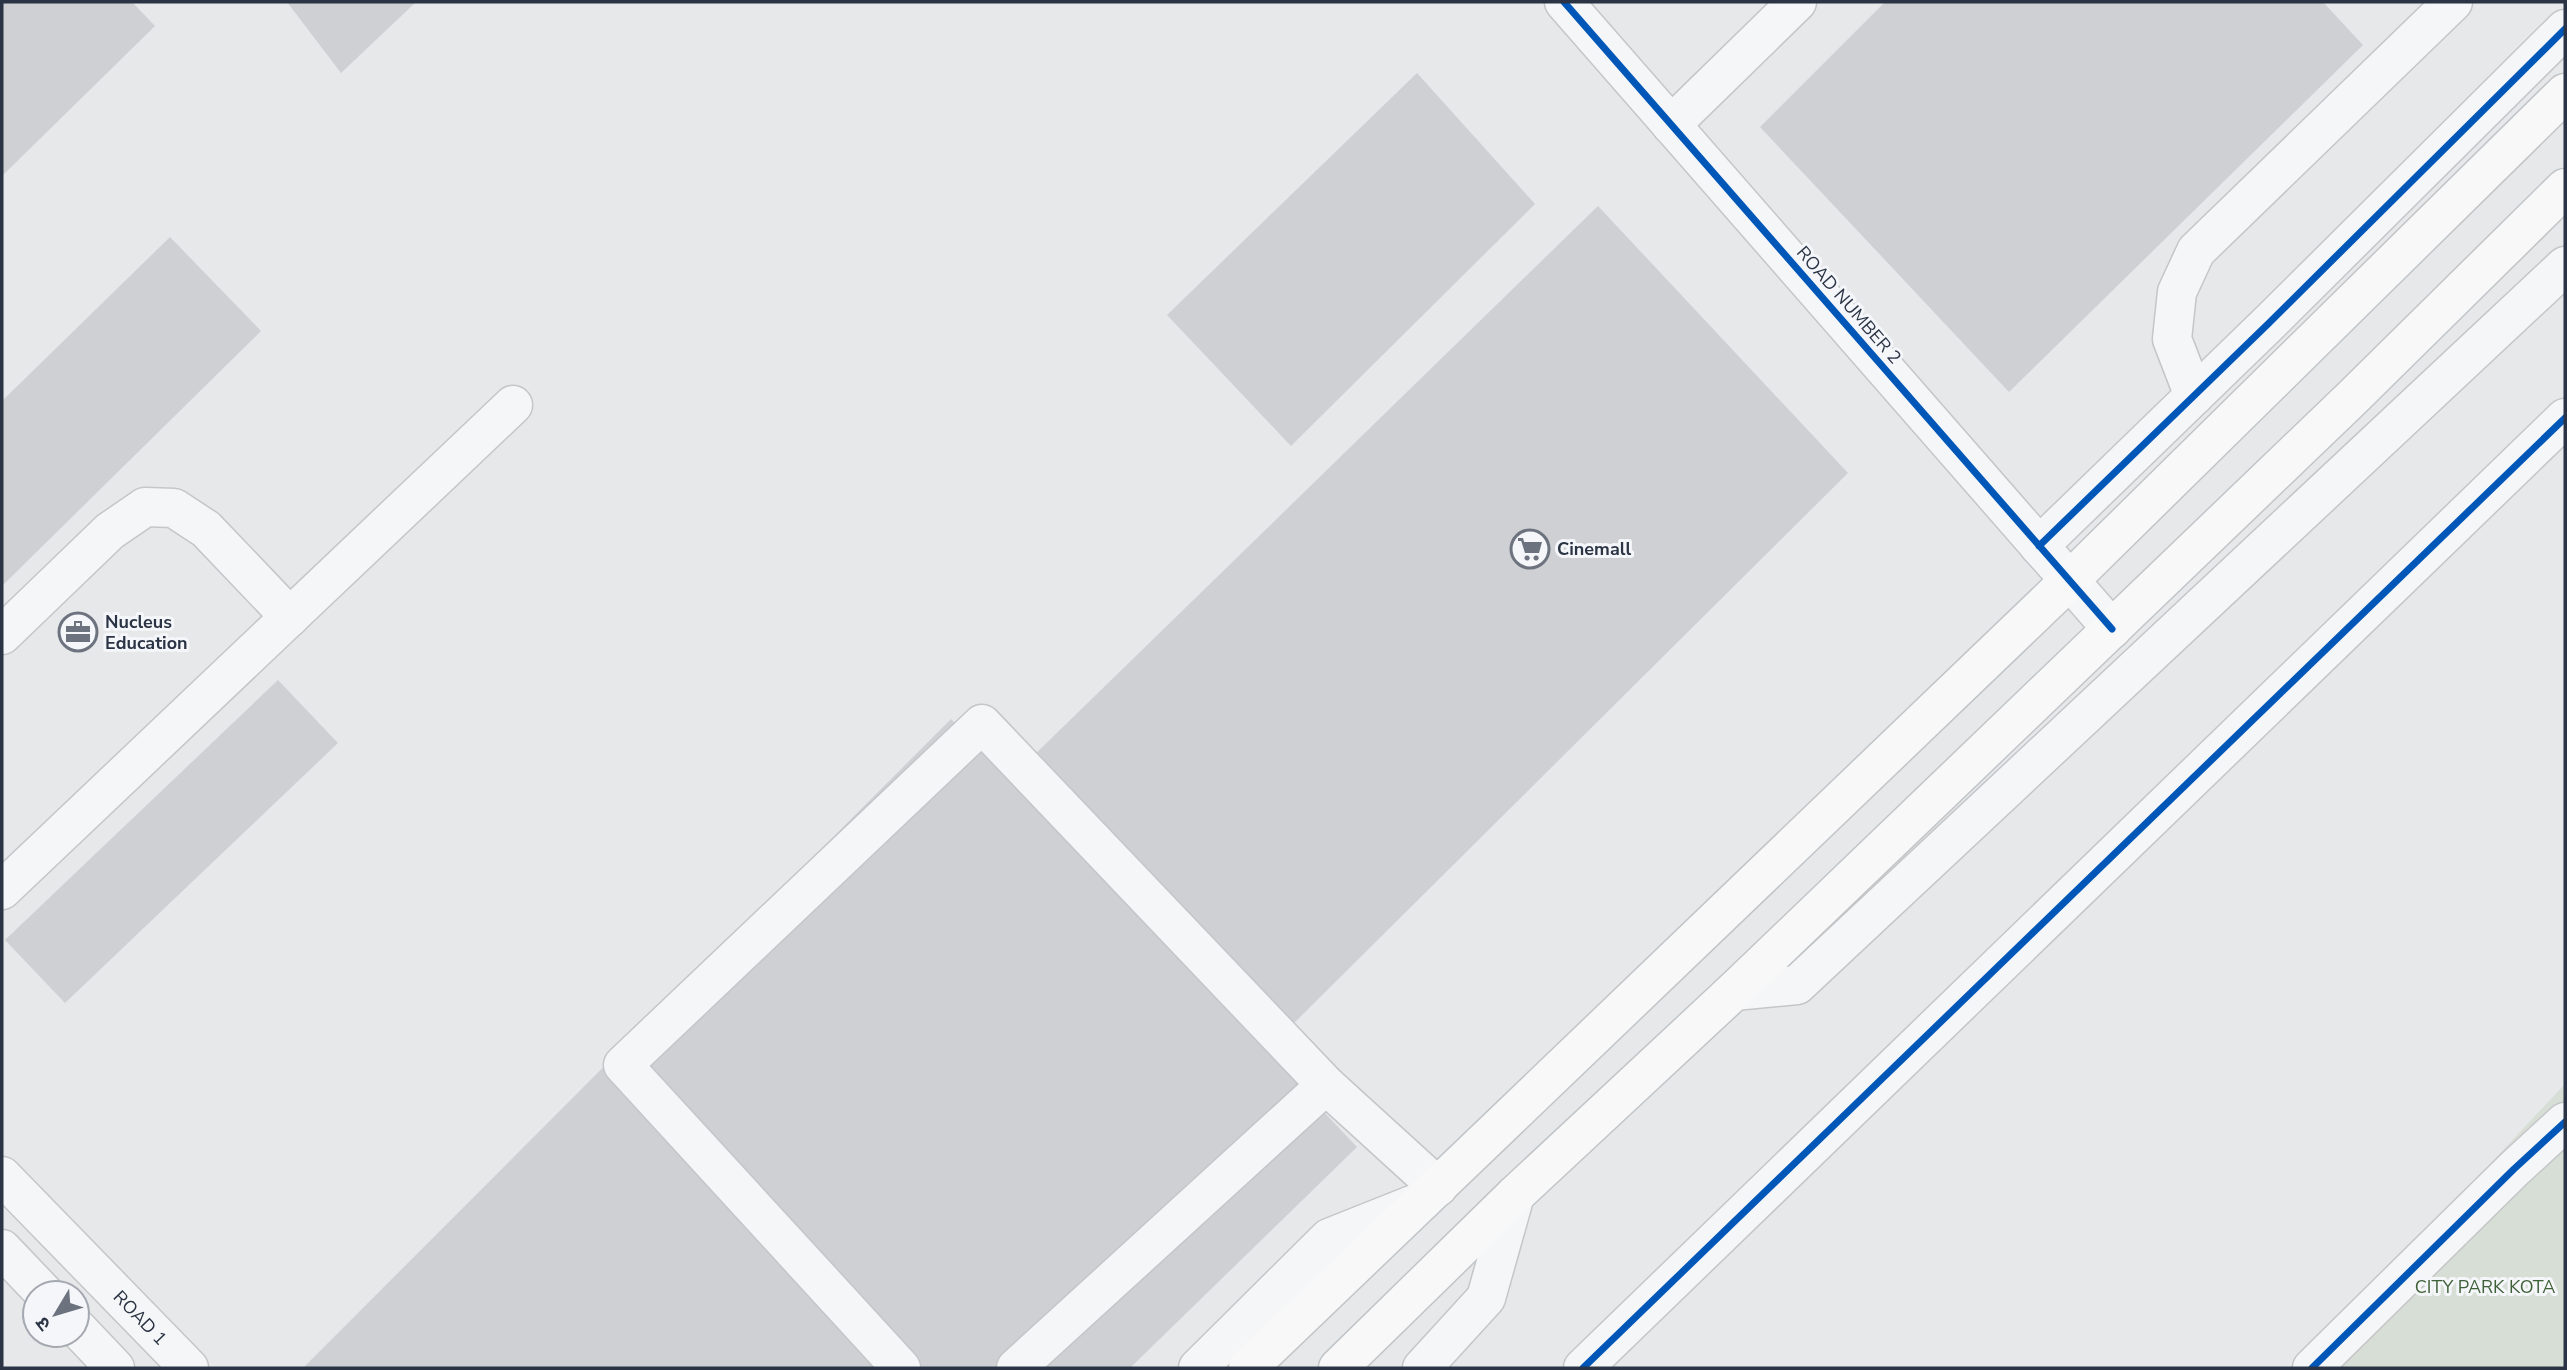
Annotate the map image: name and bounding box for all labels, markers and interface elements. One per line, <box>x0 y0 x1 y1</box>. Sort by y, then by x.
street label: ROAD NUMBER 2 <box>1791 241 1907 369</box>
supermarket icon: Cinemall <box>1509 528 1551 570</box>
place label: Cinemall <box>1557 537 1631 561</box>
place label: Nucleus Education <box>105 610 188 655</box>
office icon: Nucleus Education <box>57 611 99 653</box>
park label: CITY PARK KOTA <box>2415 1275 2555 1299</box>
north arrow <box>21 1279 91 1349</box>
street label: ROAD 1 <box>108 1285 172 1350</box>
text: उ <box>29 1311 57 1336</box>

